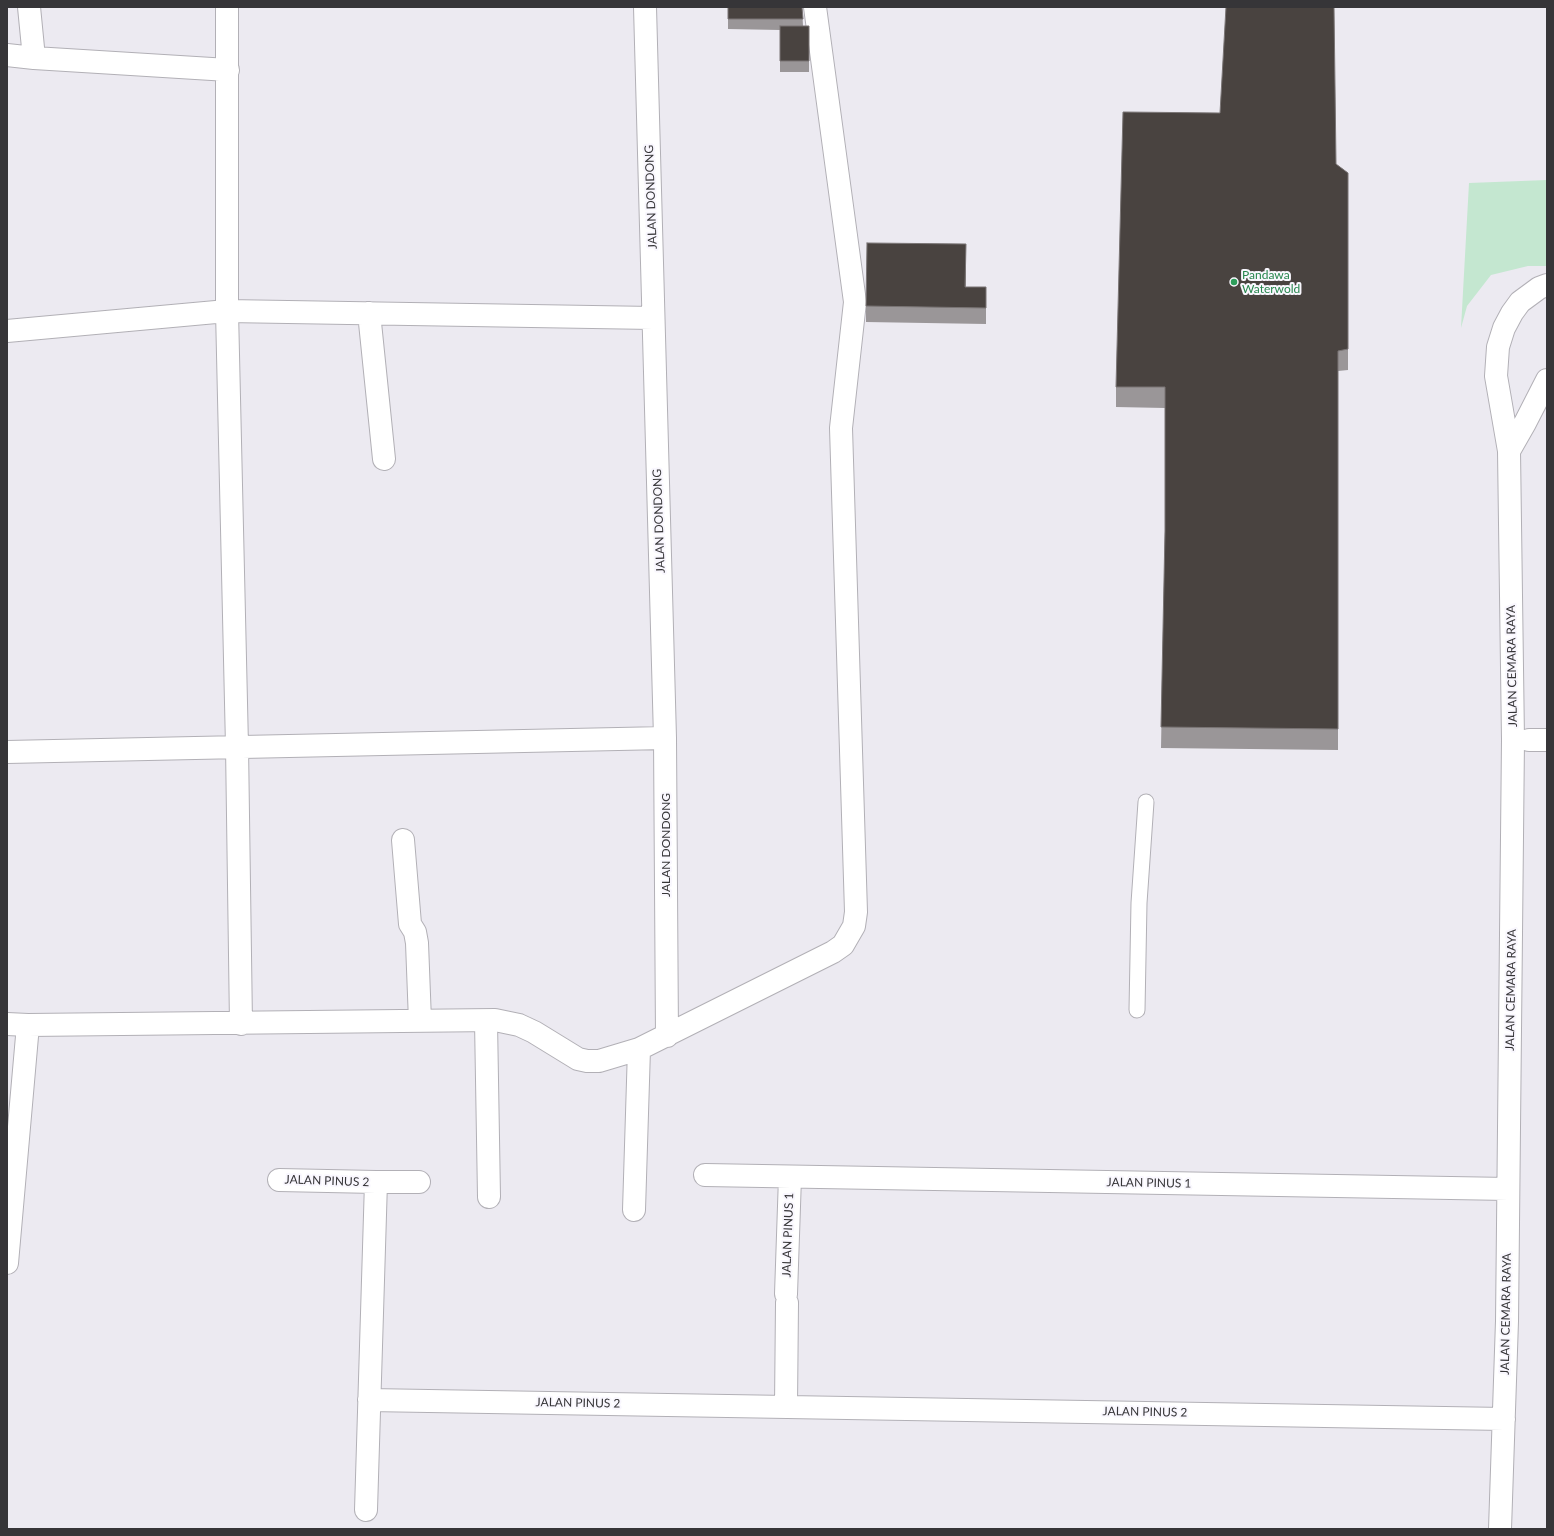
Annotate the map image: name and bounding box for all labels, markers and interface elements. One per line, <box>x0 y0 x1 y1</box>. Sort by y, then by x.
street label: JALAN DONDONG <box>642 145 660 249</box>
place label: Pandawa Waterwold <box>1242 268 1300 296</box>
marker: Pandawa Waterwold <box>1229 277 1239 287</box>
street label: JALAN DONDONG <box>650 469 668 573</box>
street label: JALAN CEMARA RAYA <box>1504 605 1520 727</box>
street label: JALAN DONDONG <box>659 793 673 897</box>
street label: JALAN CEMARA RAYA <box>1503 929 1519 1051</box>
street label: JALAN PINUS 2 <box>284 1172 370 1190</box>
street label: JALAN PINUS 1 <box>1107 1175 1191 1191</box>
street label: JALAN PINUS 1 <box>779 1192 797 1278</box>
street label: JALAN CEMARA RAYA <box>1498 1253 1514 1375</box>
street label: JALAN PINUS 2 <box>536 1395 620 1411</box>
street label: JALAN PINUS 2 <box>1103 1404 1187 1420</box>

